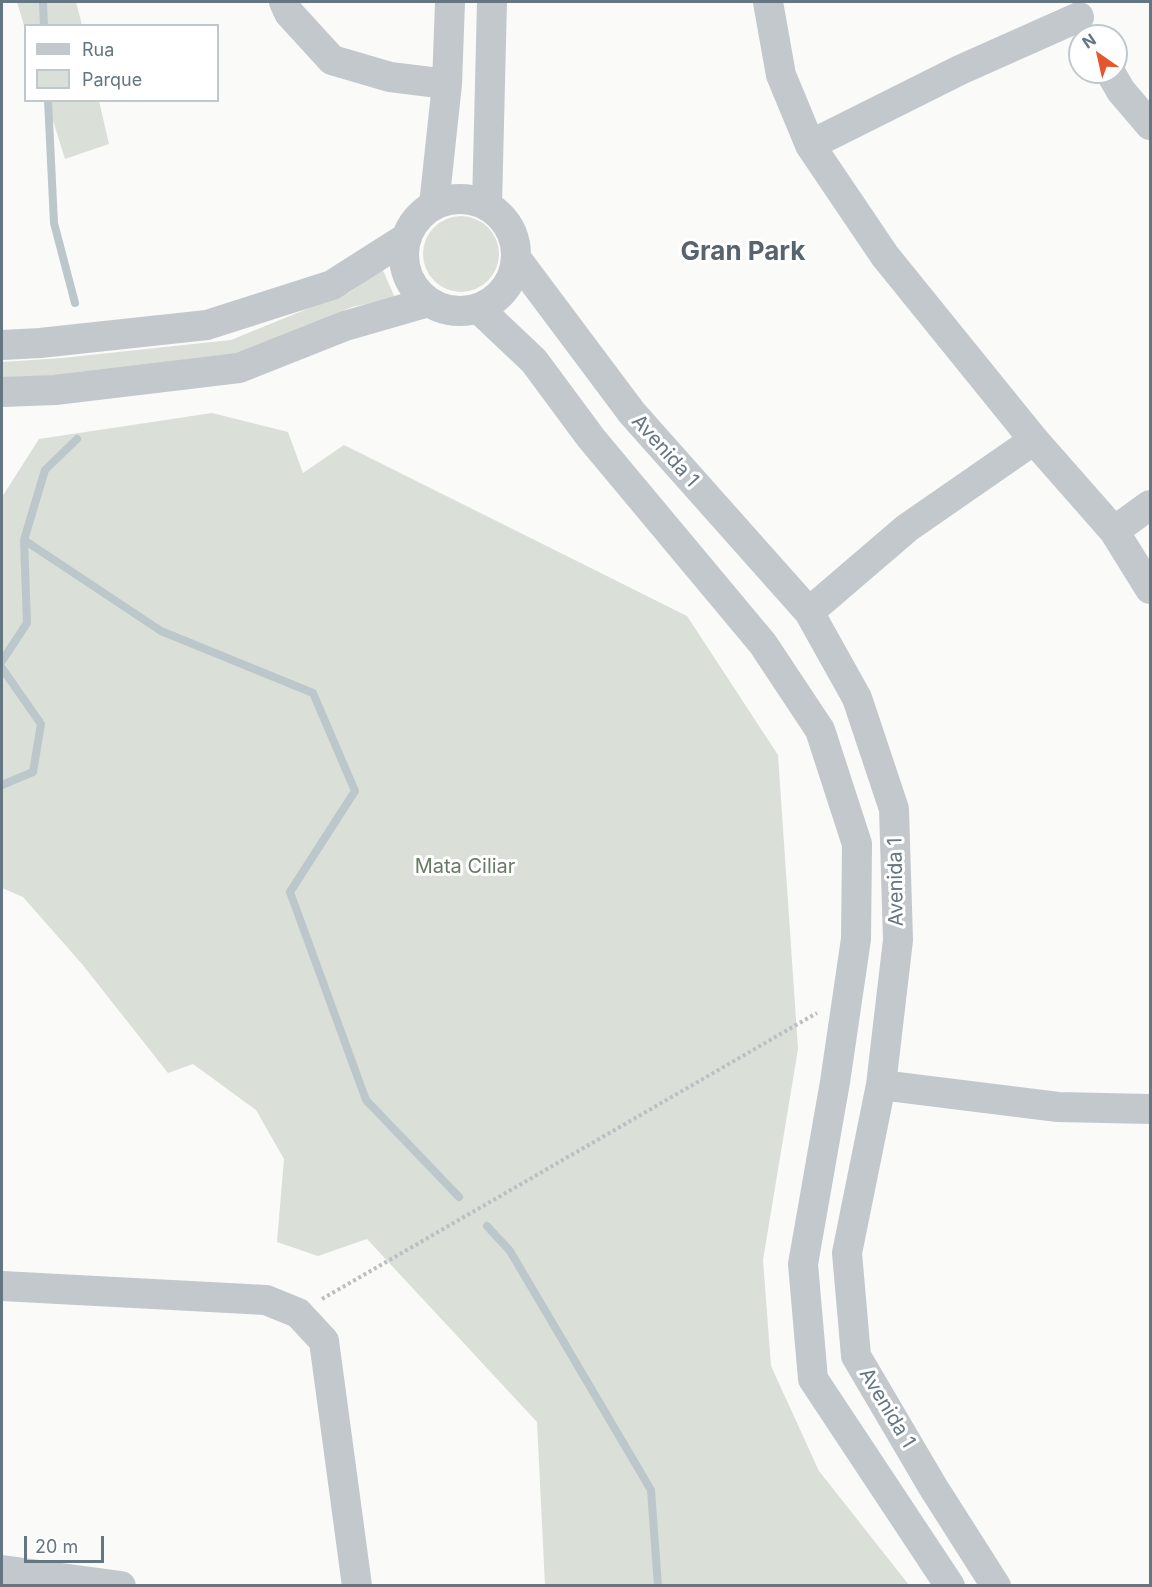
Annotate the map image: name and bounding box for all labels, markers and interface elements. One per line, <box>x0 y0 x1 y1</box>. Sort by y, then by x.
legend <box>24 24 219 102</box>
north arrow <box>1068 24 1128 84</box>
text: N <box>1078 29 1100 52</box>
text: Rua <box>82 39 114 60</box>
text: Parque <box>82 69 142 90</box>
district label: Gran Park <box>681 236 805 268</box>
street label: Avenida 1 <box>626 410 704 492</box>
street label: Avenida 1 <box>883 837 909 927</box>
park label: Mata Ciliar <box>415 855 515 879</box>
street label: Avenida 1 <box>854 1364 920 1452</box>
scale bar <box>27 1524 106 1562</box>
text: 20 m <box>35 1536 78 1557</box>

